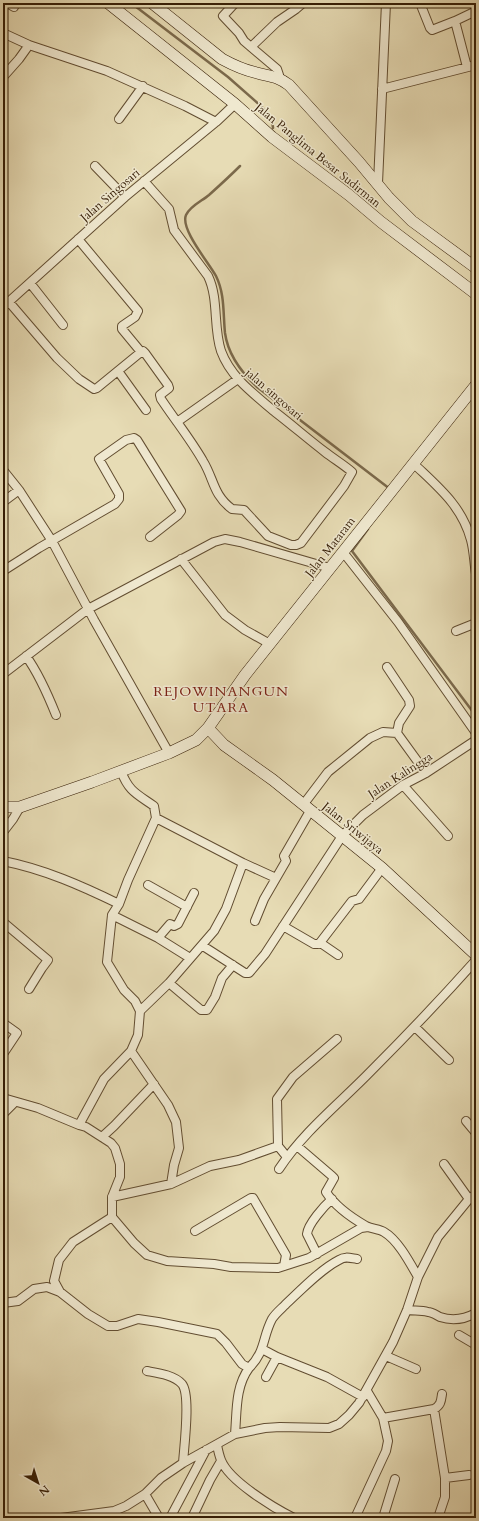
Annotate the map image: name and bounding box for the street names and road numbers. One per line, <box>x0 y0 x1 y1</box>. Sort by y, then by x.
street label: Jalan Panglima Besar Sudirman <box>250 98 384 211</box>
street label: Jalan Singosari <box>75 164 144 227</box>
street label: jalan singosari <box>240 363 307 424</box>
street label: Jalan Mataram <box>300 513 359 582</box>
street label: Jalan Kalingga <box>363 748 436 803</box>
street label: Jalan Sriwijaya <box>318 797 388 858</box>

